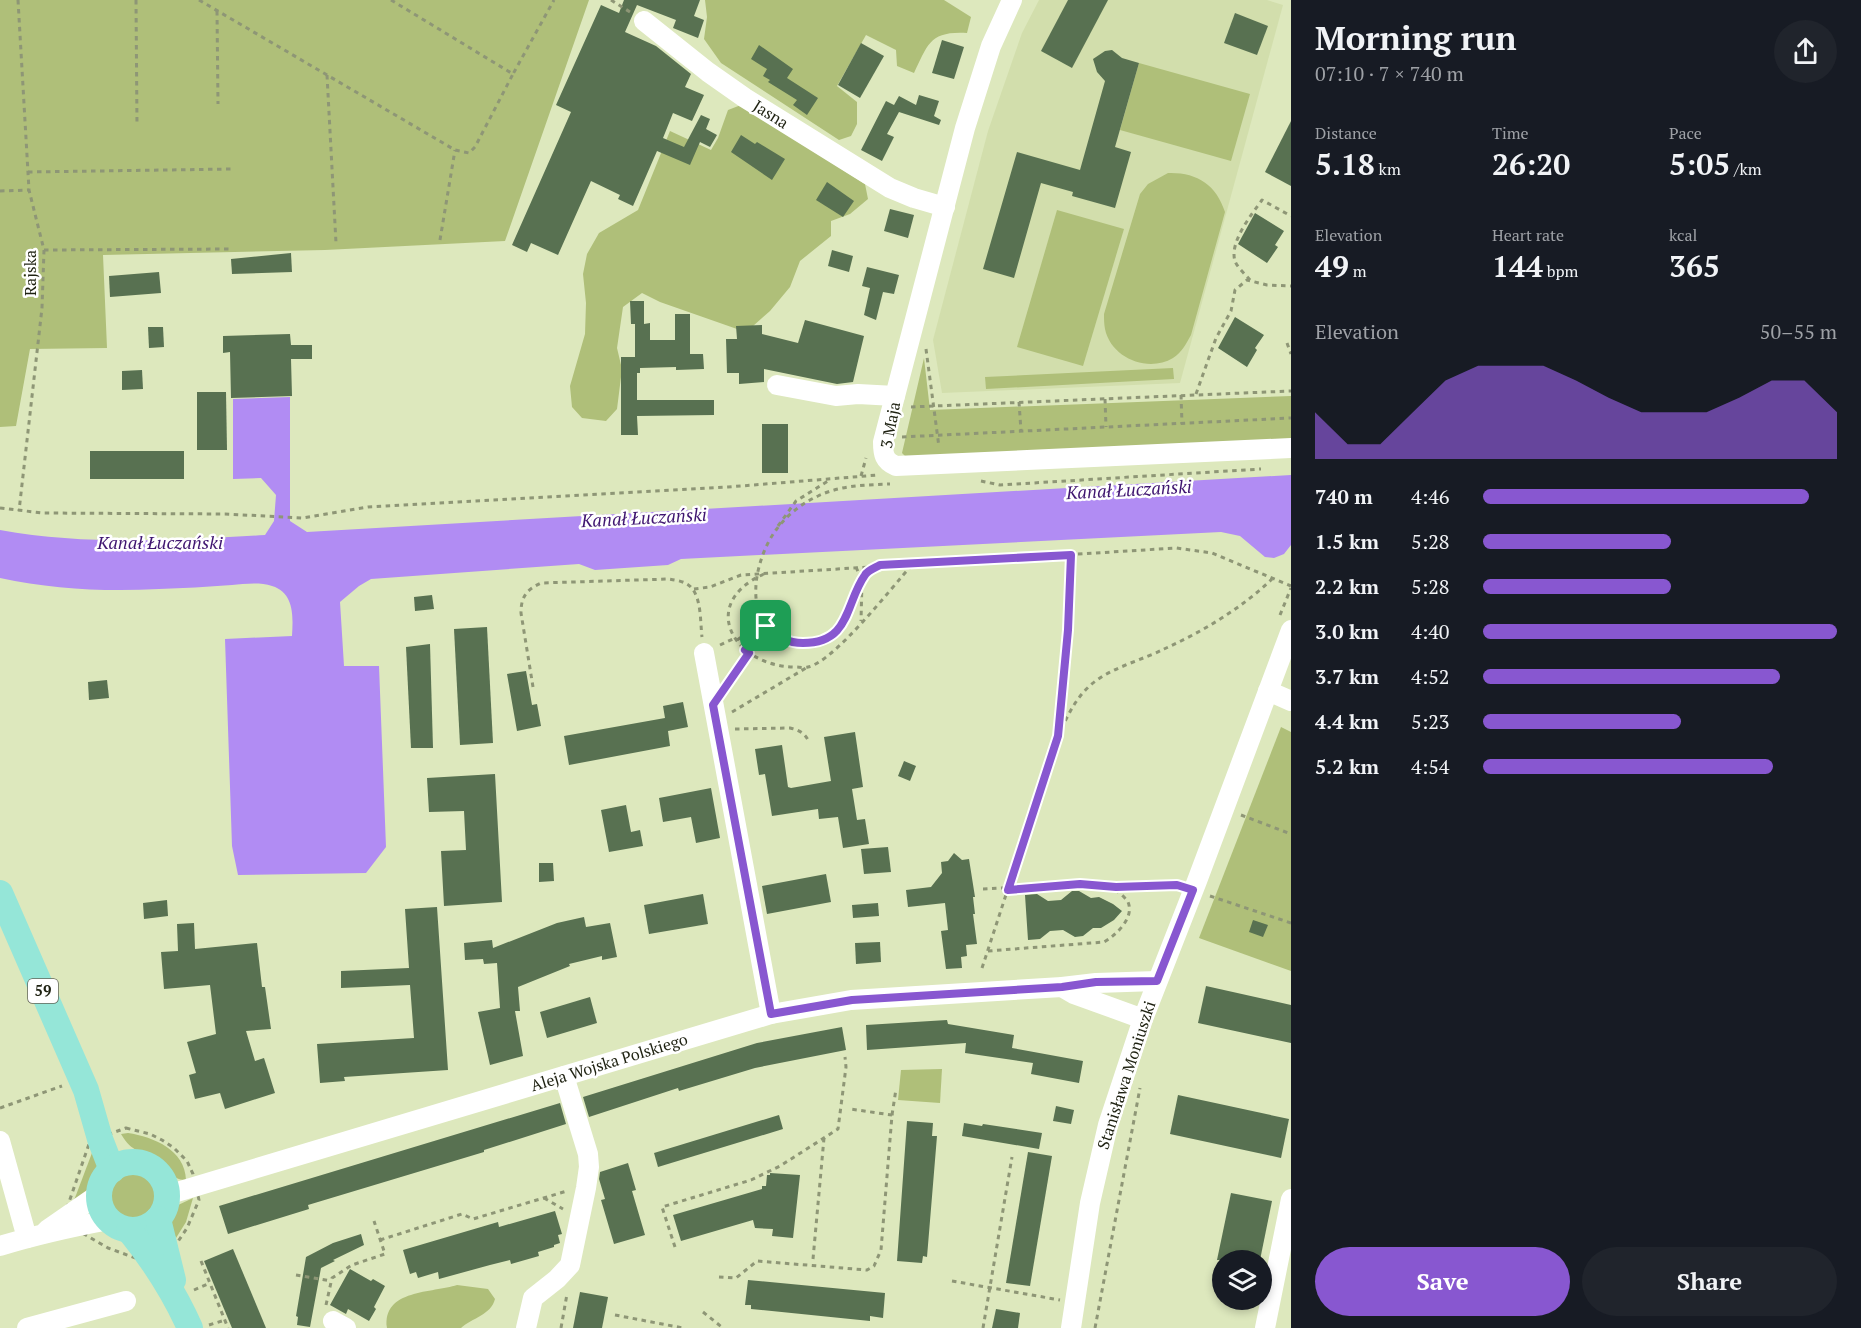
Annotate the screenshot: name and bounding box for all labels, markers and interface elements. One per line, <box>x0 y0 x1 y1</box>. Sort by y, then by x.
text: Morning run <box>1315 16 1517 59</box>
button: share <box>1774 20 1837 83</box>
text: 07:10 · 7 × 740 m <box>1315 60 1464 87</box>
street label: Jasna <box>749 95 793 133</box>
text: Distance <box>1315 122 1377 144</box>
text: Time <box>1492 122 1529 144</box>
text: Pace <box>1669 122 1702 144</box>
text: 5.18 <box>1315 144 1375 184</box>
text: 26:20 <box>1492 144 1570 184</box>
text: 5:05 <box>1669 144 1730 184</box>
text: km <box>1375 158 1401 180</box>
text: /km <box>1730 158 1762 180</box>
text: Elevation <box>1315 224 1382 246</box>
text: Heart rate <box>1492 224 1564 246</box>
text: kcal <box>1669 224 1697 246</box>
text: 49 <box>1315 246 1349 286</box>
text: 144 <box>1492 246 1543 286</box>
text: 365 <box>1669 246 1720 286</box>
street label: Rajska <box>19 250 41 296</box>
text: m <box>1349 260 1367 282</box>
text: bpm <box>1543 260 1578 282</box>
text: Elevation <box>1315 318 1399 345</box>
text: 50–55 m <box>1760 318 1837 345</box>
street label: 3 Maja <box>875 400 905 450</box>
water label: Kanał Łuczański <box>1065 474 1192 504</box>
text: 740 m <box>1315 483 1373 510</box>
text: 4:46 <box>1411 483 1450 510</box>
water label: Kanał Łuczański <box>580 502 707 532</box>
text: 1.5 km <box>1315 528 1379 555</box>
text: 5:28 <box>1411 528 1450 555</box>
water label: Kanał Łuczański <box>96 530 223 554</box>
text: 2.2 km <box>1315 573 1379 600</box>
text: 5:28 <box>1411 573 1450 600</box>
pin <box>740 600 791 651</box>
icon: arrive <box>749 609 782 642</box>
text: 3.0 km <box>1315 618 1379 645</box>
text: 4:40 <box>1411 618 1450 645</box>
text: 3.7 km <box>1315 663 1379 690</box>
text: 4:52 <box>1411 663 1450 690</box>
text: 4.4 km <box>1315 708 1379 735</box>
text: 5:23 <box>1411 708 1450 735</box>
text: 5.2 km <box>1315 753 1379 780</box>
text: 4:54 <box>1411 753 1450 780</box>
road number: 59 <box>28 979 58 1003</box>
street label: Stanisława Moniuszki <box>1092 998 1160 1152</box>
street label: Aleja Wojska Polskiego <box>528 1028 690 1096</box>
button: Save <box>1315 1247 1570 1316</box>
button: Share <box>1582 1247 1837 1316</box>
map controls <box>1212 1250 1272 1310</box>
button: layers <box>1212 1250 1272 1310</box>

